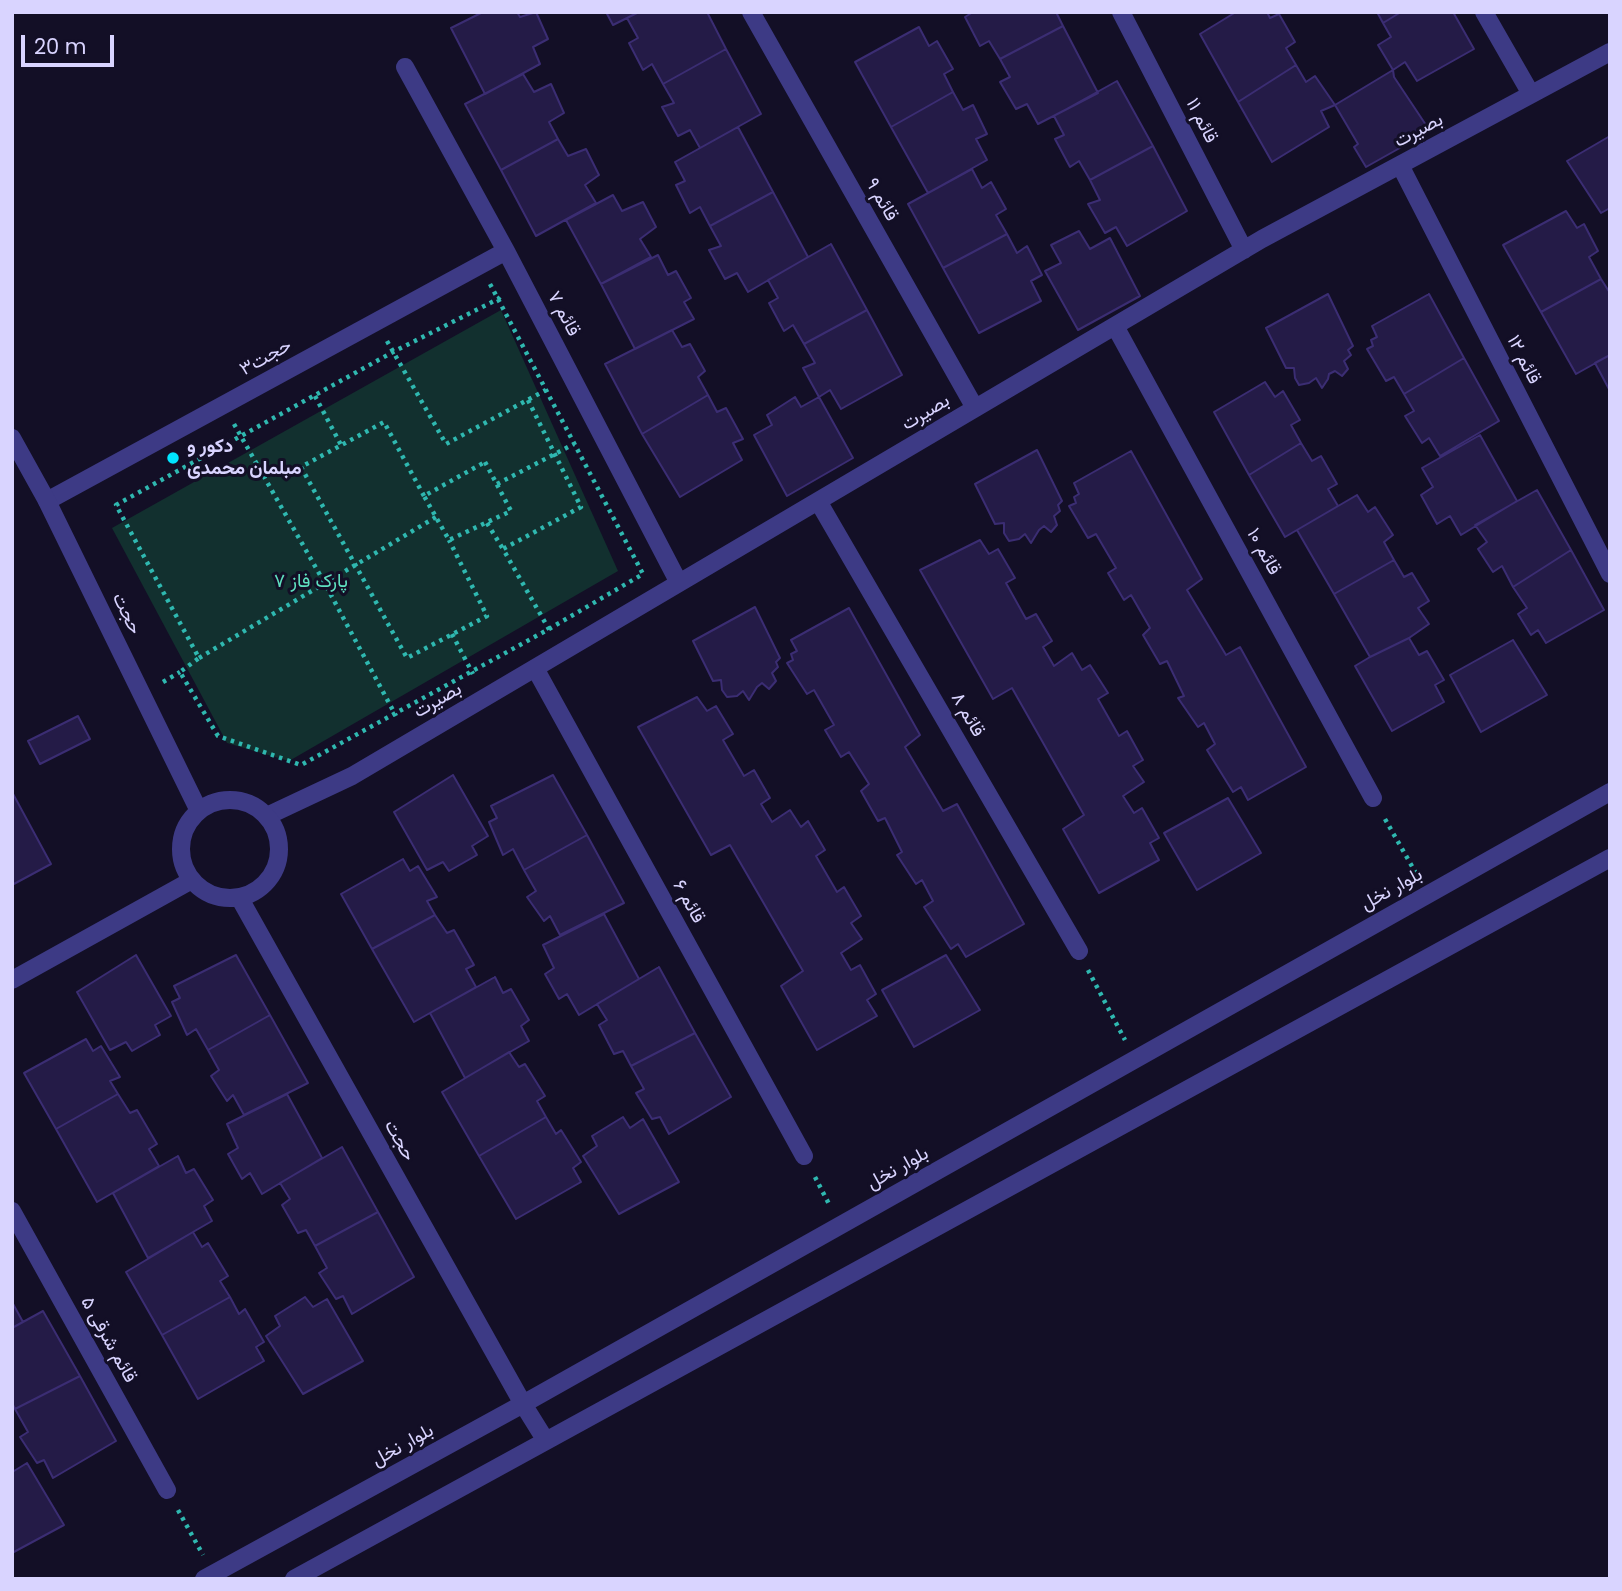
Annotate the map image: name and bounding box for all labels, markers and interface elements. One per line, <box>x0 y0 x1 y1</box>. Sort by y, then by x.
scale bar <box>24 21 117 65</box>
text: 20 m <box>34 32 87 61</box>
street label: قائم ۱۱ <box>1180 95 1222 147</box>
street label: بصیرت <box>1391 109 1447 153</box>
street label: قائم ۹ <box>860 174 902 226</box>
street label: قائم ۷ <box>542 288 584 340</box>
street label: قائم ۱۲ <box>1501 332 1545 388</box>
street label: حجت۳ <box>236 334 296 382</box>
street label: بصیرت <box>898 390 954 436</box>
place label: دکور و مبلمان محمدی <box>187 436 301 480</box>
marker: دکور و مبلمان محمدی <box>165 450 181 466</box>
street label: قائم ۱۰ <box>1241 525 1285 579</box>
park label: پارک فاز ۷ <box>274 571 348 593</box>
street label: حجت <box>106 590 146 638</box>
street label: بصیرت <box>410 678 466 724</box>
street label: قائم ۸ <box>945 689 989 741</box>
street label: بلوار نخل <box>1357 864 1427 916</box>
street label: قائم ۶ <box>667 876 709 928</box>
street label: حجت <box>379 1117 419 1165</box>
street label: بلوار نخل <box>863 1143 933 1195</box>
street label: قائم شرقی ۵ <box>75 1293 141 1387</box>
street label: بلوار نخل <box>368 1420 438 1472</box>

